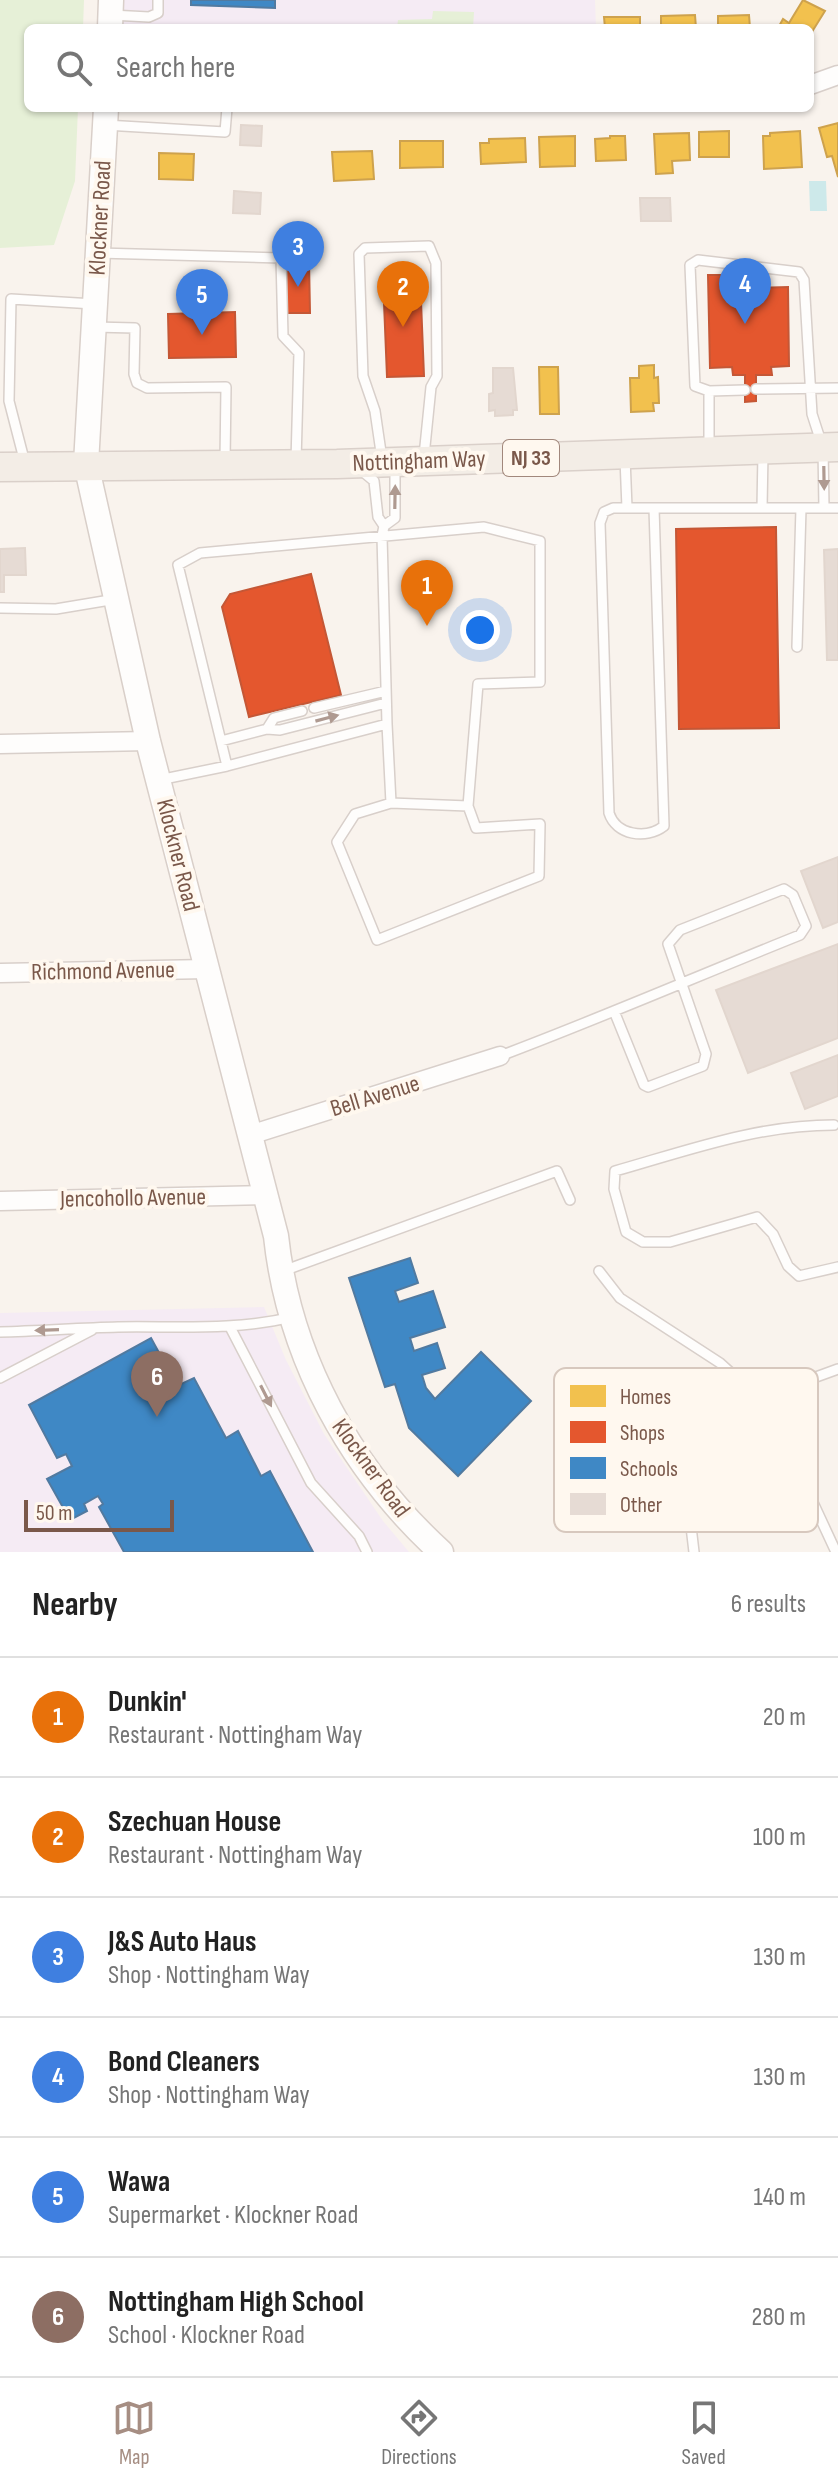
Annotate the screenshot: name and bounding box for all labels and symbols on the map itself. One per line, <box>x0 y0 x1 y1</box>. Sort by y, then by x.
street label: Klockner Road <box>83 160 117 276</box>
pin: 3 <box>272 221 324 287</box>
pin: 4 <box>719 258 771 324</box>
pin: 2 <box>377 261 429 327</box>
pin: 5 <box>176 269 228 335</box>
road number: NJ 33 <box>503 440 559 476</box>
street label: Nottingham Way <box>352 444 486 478</box>
one-way arrow <box>818 466 830 491</box>
one-way arrow <box>389 484 401 509</box>
pin: 1 <box>401 560 453 626</box>
your location <box>460 610 500 650</box>
one-way arrow <box>314 712 339 724</box>
street label: Klockner Road <box>150 796 206 914</box>
street label: Richmond Avenue <box>31 955 175 987</box>
street label: Bell Avenue <box>327 1069 423 1123</box>
street label: Jencohollo Avenue <box>59 1182 206 1214</box>
one-way arrow <box>34 1324 59 1337</box>
pin: 6 <box>131 1351 183 1417</box>
legend <box>554 1368 818 1532</box>
text: Homes <box>620 1384 671 1411</box>
one-way arrow <box>259 1385 273 1408</box>
street label: Klockner Road <box>326 1413 416 1523</box>
text: Shops <box>620 1420 665 1447</box>
text: Schools <box>620 1456 678 1483</box>
text: Other <box>620 1492 662 1519</box>
scale bar <box>24 1496 174 1532</box>

